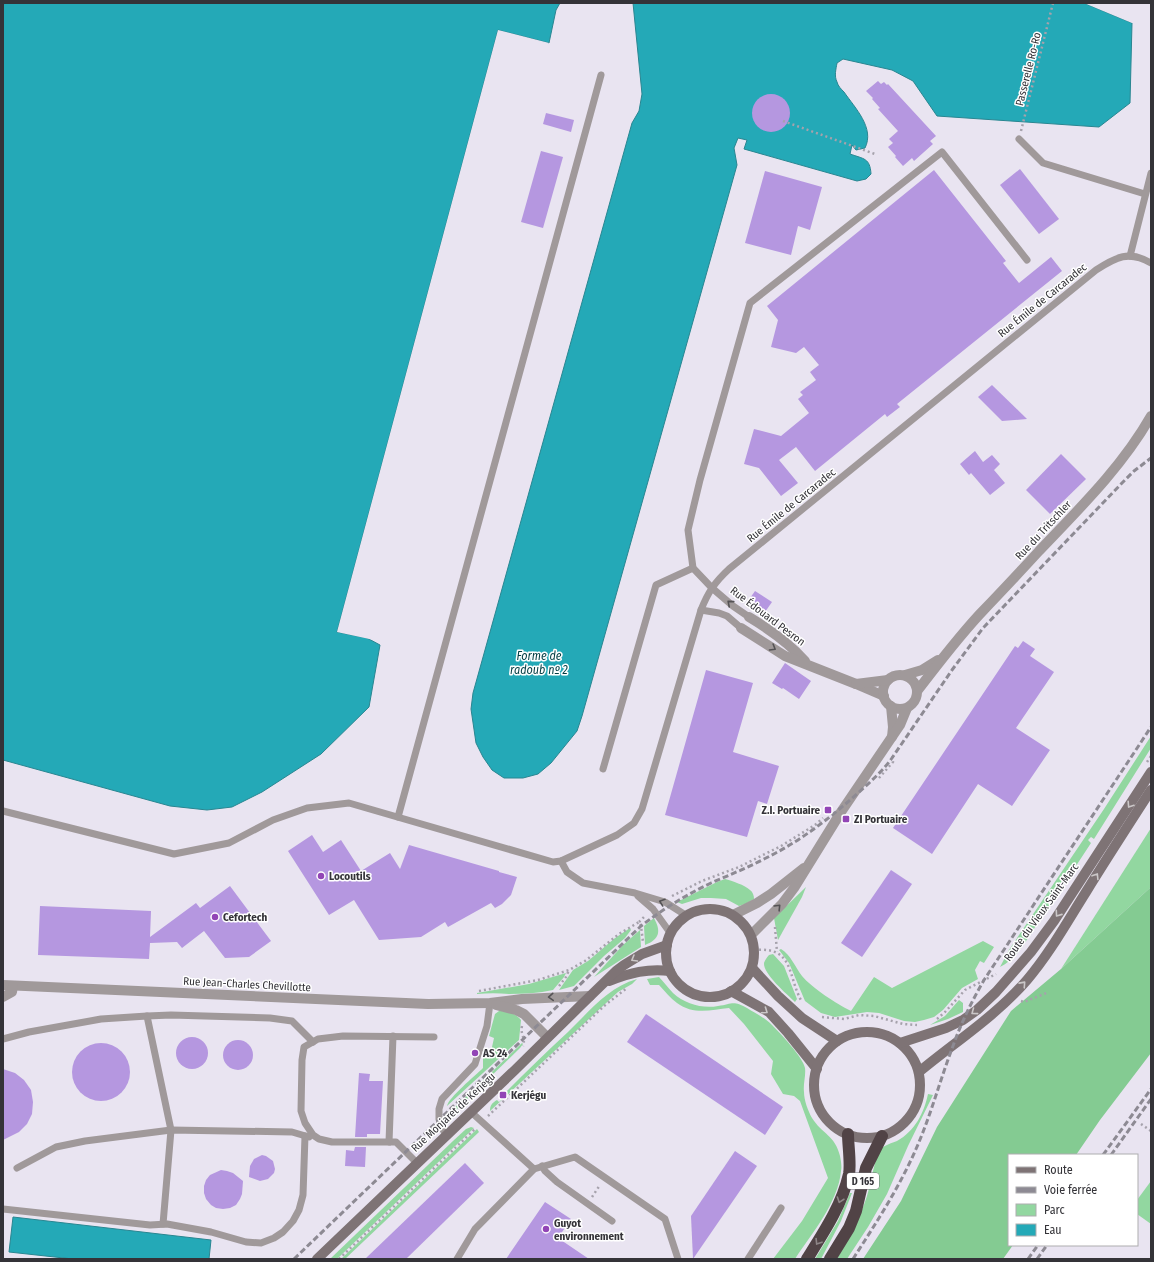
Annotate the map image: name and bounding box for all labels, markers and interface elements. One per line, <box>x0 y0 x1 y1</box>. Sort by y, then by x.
street label: Passerelle Ro-Ro <box>1013 31 1044 107</box>
street label: Rue Émile de Carcaradec <box>995 260 1089 340</box>
street label: Rue Émile de Carcaradec <box>744 465 838 545</box>
street label: Rue du Tritschler <box>1013 498 1074 563</box>
street label: Rue Édouard Pesron <box>728 583 808 649</box>
one-way arrow <box>727 601 734 608</box>
one-way arrow <box>769 644 776 651</box>
water label: Forme de radoub nº 2 <box>510 649 569 677</box>
one-way arrow <box>1127 801 1135 808</box>
place label: Z.I. Portuaire <box>762 804 820 817</box>
marker: Z.I. Portuaire <box>823 805 833 815</box>
place label: ZI Portuaire <box>854 813 908 826</box>
marker: ZI Portuaire <box>841 814 851 824</box>
street label: Route du Vieux Saint-Marc <box>1001 860 1082 964</box>
place label: Locoutils <box>329 870 371 883</box>
marker: Locoutils <box>316 871 326 881</box>
one-way arrow <box>1091 873 1098 880</box>
one-way arrow <box>659 898 666 907</box>
one-way arrow <box>774 904 781 912</box>
one-way arrow <box>1055 910 1063 917</box>
place label: Cefortech <box>223 911 268 924</box>
marker: Cefortech <box>210 912 220 922</box>
one-way arrow <box>631 955 638 962</box>
street label: Rue Jean-Charles Chevillotte <box>183 975 311 994</box>
one-way arrow <box>1018 981 1026 989</box>
one-way arrow <box>548 993 554 1002</box>
one-way arrow <box>761 1006 768 1014</box>
one-way arrow <box>971 1007 978 1015</box>
place label: AS 24 <box>482 1047 508 1060</box>
marker: AS 24 <box>470 1048 480 1058</box>
street label: Rue Monjaret de Kerjegu <box>409 1070 498 1155</box>
place label: Kerjégu <box>511 1089 546 1102</box>
marker: Kerjégu <box>498 1090 508 1100</box>
legend <box>1008 1154 1138 1246</box>
text: Route <box>1044 1163 1073 1177</box>
road number: D 165 <box>847 1173 879 1189</box>
text: Voie ferrée <box>1044 1183 1097 1197</box>
one-way arrow <box>836 1196 845 1203</box>
text: Parc <box>1044 1203 1065 1217</box>
place label: Guyot environnement <box>554 1217 624 1243</box>
text: Eau <box>1044 1223 1062 1237</box>
marker: Guyot environnement <box>541 1224 551 1234</box>
one-way arrow <box>815 1238 823 1245</box>

